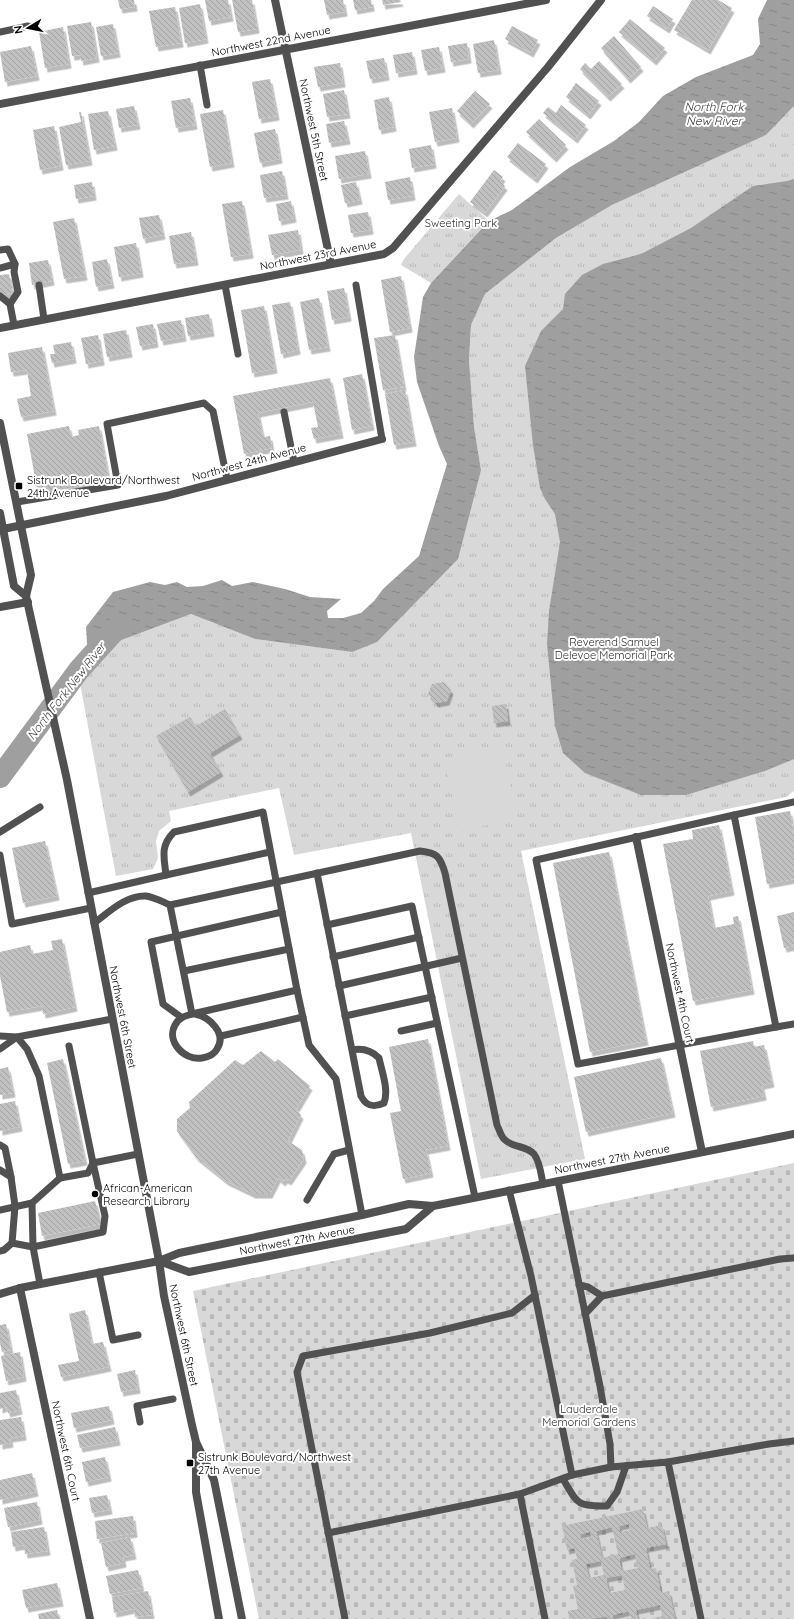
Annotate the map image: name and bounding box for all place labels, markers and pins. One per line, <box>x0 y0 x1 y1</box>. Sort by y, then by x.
place label: Sistrunk Boulevard/Northwest 24th Avenue <box>27 473 180 500</box>
marker: Sistrunk Boulevard/Northwest 24th Avenue <box>14 481 24 491</box>
place label: African-American Research Library <box>103 1181 192 1208</box>
marker: African-American Research Library <box>90 1189 100 1199</box>
place label: Sistrunk Boulevard/Northwest 27th Avenue <box>198 1450 351 1477</box>
marker: Sistrunk Boulevard/Northwest 27th Avenue <box>185 1458 195 1468</box>

